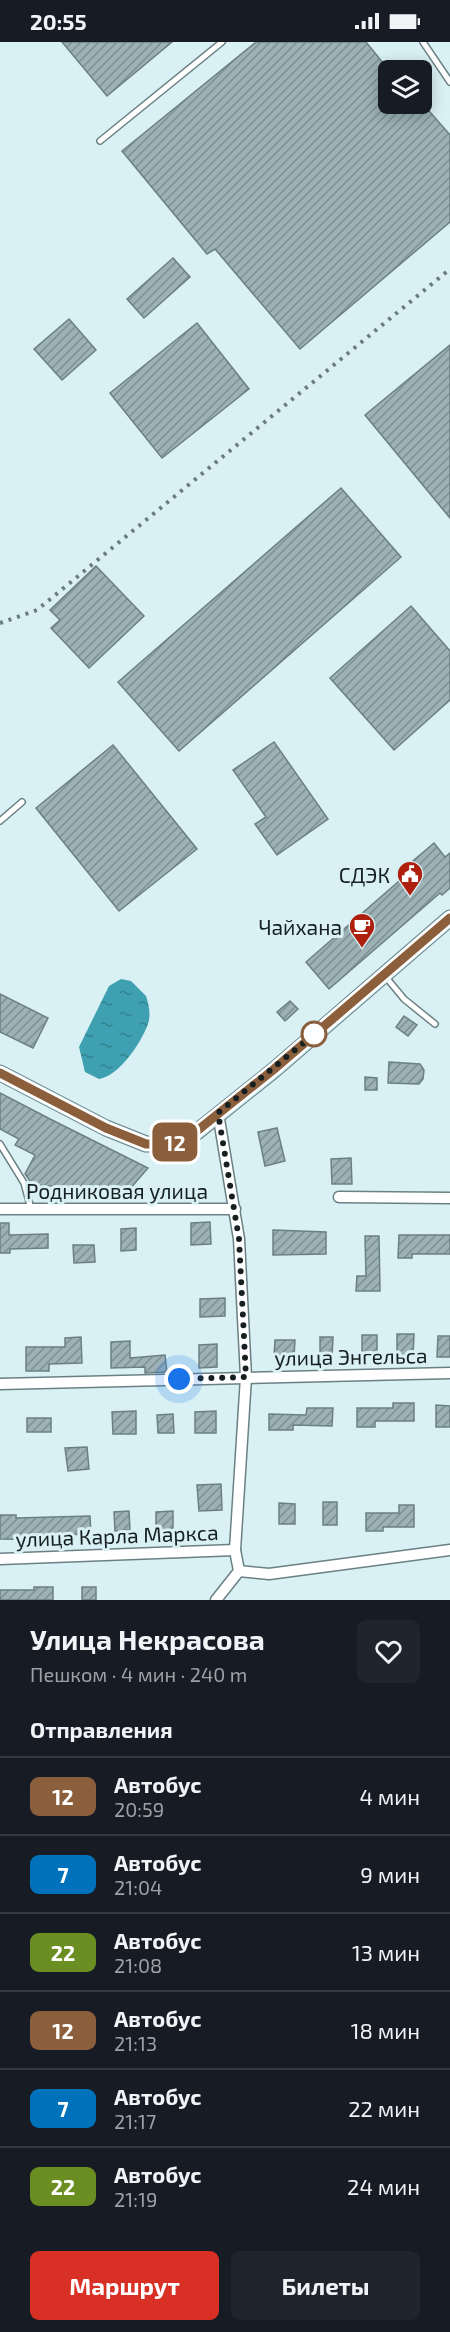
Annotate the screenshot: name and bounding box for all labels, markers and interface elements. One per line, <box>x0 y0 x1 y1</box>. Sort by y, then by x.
text: 20:55 <box>30 8 87 34</box>
map controls <box>378 60 432 114</box>
button: layers <box>378 60 432 114</box>
public building icon: СДЭК <box>395 859 425 897</box>
place label: СДЭК <box>339 862 390 887</box>
cafe icon: Чайхана <box>347 911 377 949</box>
place label: Чайхана <box>258 914 342 939</box>
unlabelled marker <box>301 1021 327 1047</box>
line badge: 12 <box>148 1122 202 1162</box>
text: 12 <box>164 1130 186 1155</box>
street label: Родниковая улица <box>26 1178 208 1204</box>
street label: улица Энгельса <box>274 1342 428 1371</box>
your location <box>164 1364 194 1394</box>
street label: улица Карла Маркса <box>15 1519 219 1552</box>
button: heart <box>357 1620 420 1683</box>
text: Улица Некрасова <box>30 1622 265 1656</box>
text: Пешком · 4 мин · 240 m <box>30 1662 247 1686</box>
text: Отправления <box>30 1716 173 1742</box>
text: Автобус <box>114 1771 202 1797</box>
text: 4 мин <box>359 1783 420 1809</box>
text: 12 <box>52 1784 74 1809</box>
text: 20:59 <box>114 1797 164 1821</box>
text: Автобус <box>114 1849 202 1875</box>
text: 9 мин <box>360 1861 420 1887</box>
text: 7 <box>57 1862 69 1887</box>
text: 21:04 <box>114 1875 162 1899</box>
text: Автобус <box>114 1927 202 1953</box>
text: 13 мин <box>352 1939 420 1965</box>
text: 22 <box>51 1940 75 1965</box>
text: 21:08 <box>114 1953 162 1977</box>
text: Автобус <box>114 2005 202 2031</box>
text: 18 мин <box>351 2017 420 2043</box>
text: 12 <box>52 2018 74 2043</box>
text: 21:13 <box>114 2031 157 2055</box>
text: Автобус <box>114 2083 202 2109</box>
text: 22 мин <box>348 2095 420 2121</box>
text: 7 <box>57 2096 69 2121</box>
text: 21:17 <box>114 2109 156 2133</box>
text: Автобус <box>114 2161 202 2187</box>
text: 24 мин <box>347 2173 420 2199</box>
text: 22 <box>51 2174 75 2199</box>
text: 21:19 <box>114 2187 157 2211</box>
button: Маршрут <box>30 2251 219 2320</box>
button: Билеты <box>231 2251 420 2320</box>

